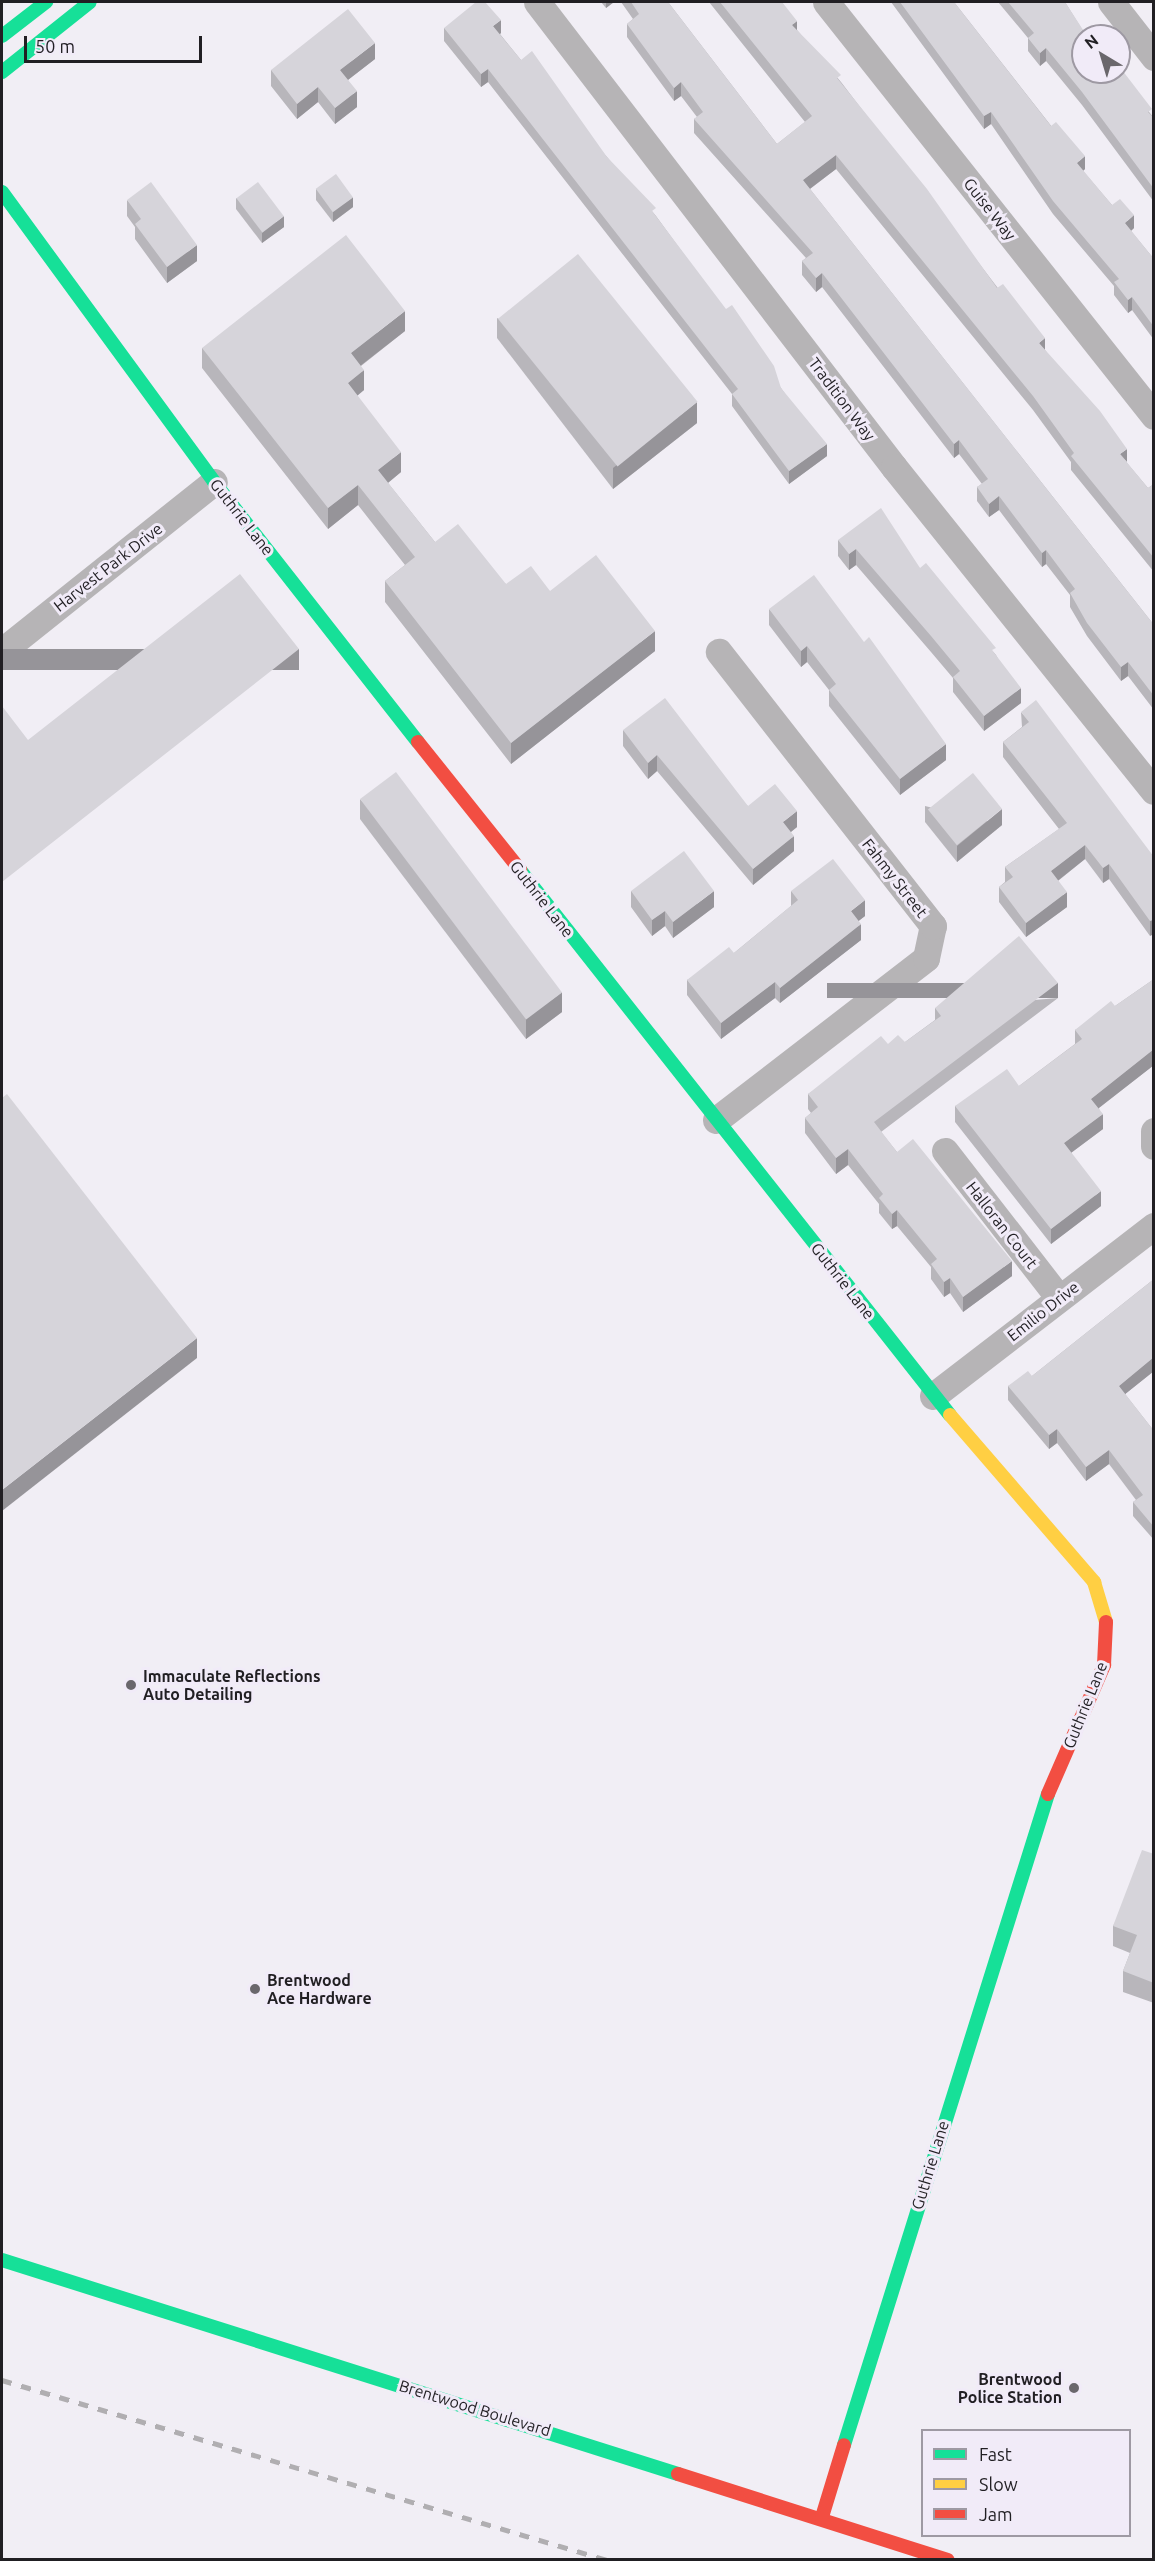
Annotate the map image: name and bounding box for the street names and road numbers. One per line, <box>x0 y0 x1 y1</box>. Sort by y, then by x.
street label: Guise Way <box>960 174 1020 244</box>
street label: Tradition Way <box>805 354 879 444</box>
street label: Guthrie Lane <box>206 475 278 559</box>
street label: Harvest Park Drive <box>50 519 166 615</box>
street label: Fahmy Street <box>858 835 932 921</box>
street label: Guthrie Lane <box>506 857 578 941</box>
street label: Halloran Court <box>962 1178 1042 1272</box>
street label: Guthrie Lane <box>807 1239 879 1323</box>
street label: Emilio Drive <box>1003 1277 1083 1345</box>
street label: Guthrie Lane <box>1059 1659 1111 1751</box>
street label: Guthrie Lane <box>907 2118 953 2212</box>
street label: Brentwood Boulevard <box>397 2376 553 2440</box>

